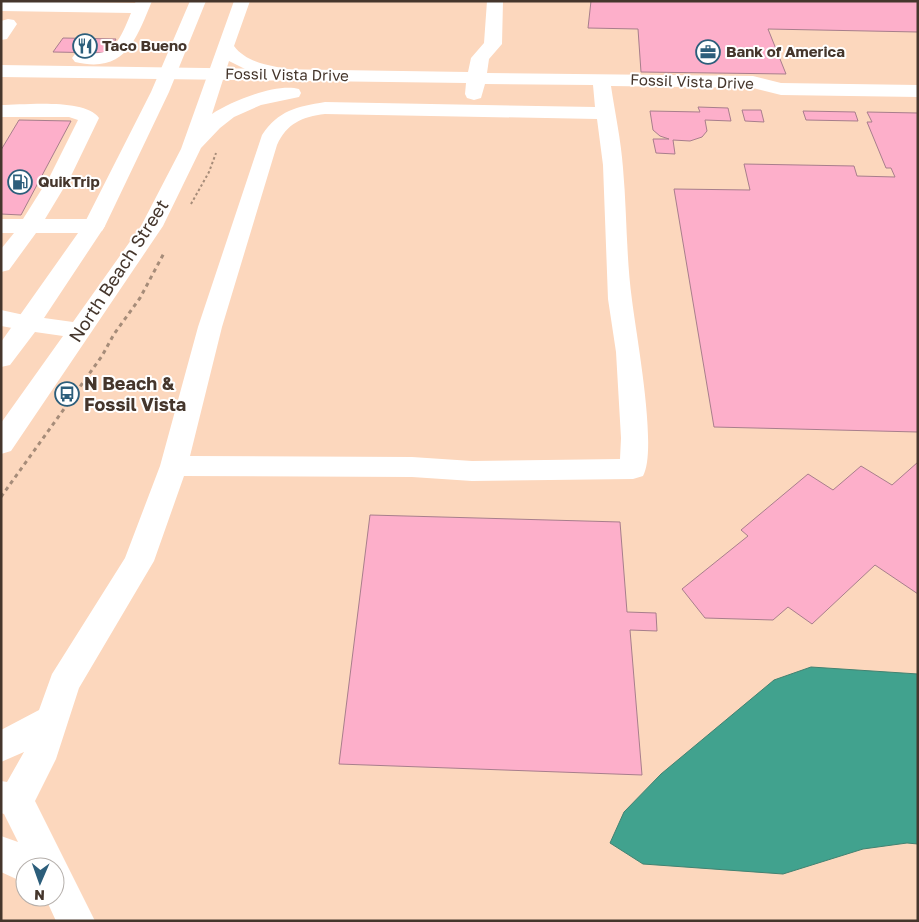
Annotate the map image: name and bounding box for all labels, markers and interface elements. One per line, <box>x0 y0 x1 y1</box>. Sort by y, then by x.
restaurant icon: Taco Bueno <box>72 33 98 59</box>
place label: Taco Bueno <box>102 36 187 54</box>
office icon: Bank of America <box>695 39 721 65</box>
place label: Bank of America <box>726 42 845 60</box>
street label: Fossil Vista Drive <box>225 64 349 84</box>
street label: Fossil Vista Drive <box>630 70 754 92</box>
fuel station icon: QuikTrip <box>7 169 33 195</box>
place label: QuikTrip <box>38 172 100 190</box>
street label: North Beach Street <box>64 195 173 346</box>
place label: N Beach & Fossil Vista <box>84 372 186 415</box>
bus stop icon: N Beach & Fossil Vista <box>54 381 80 407</box>
north arrow <box>15 857 65 907</box>
text: N <box>34 887 45 904</box>

